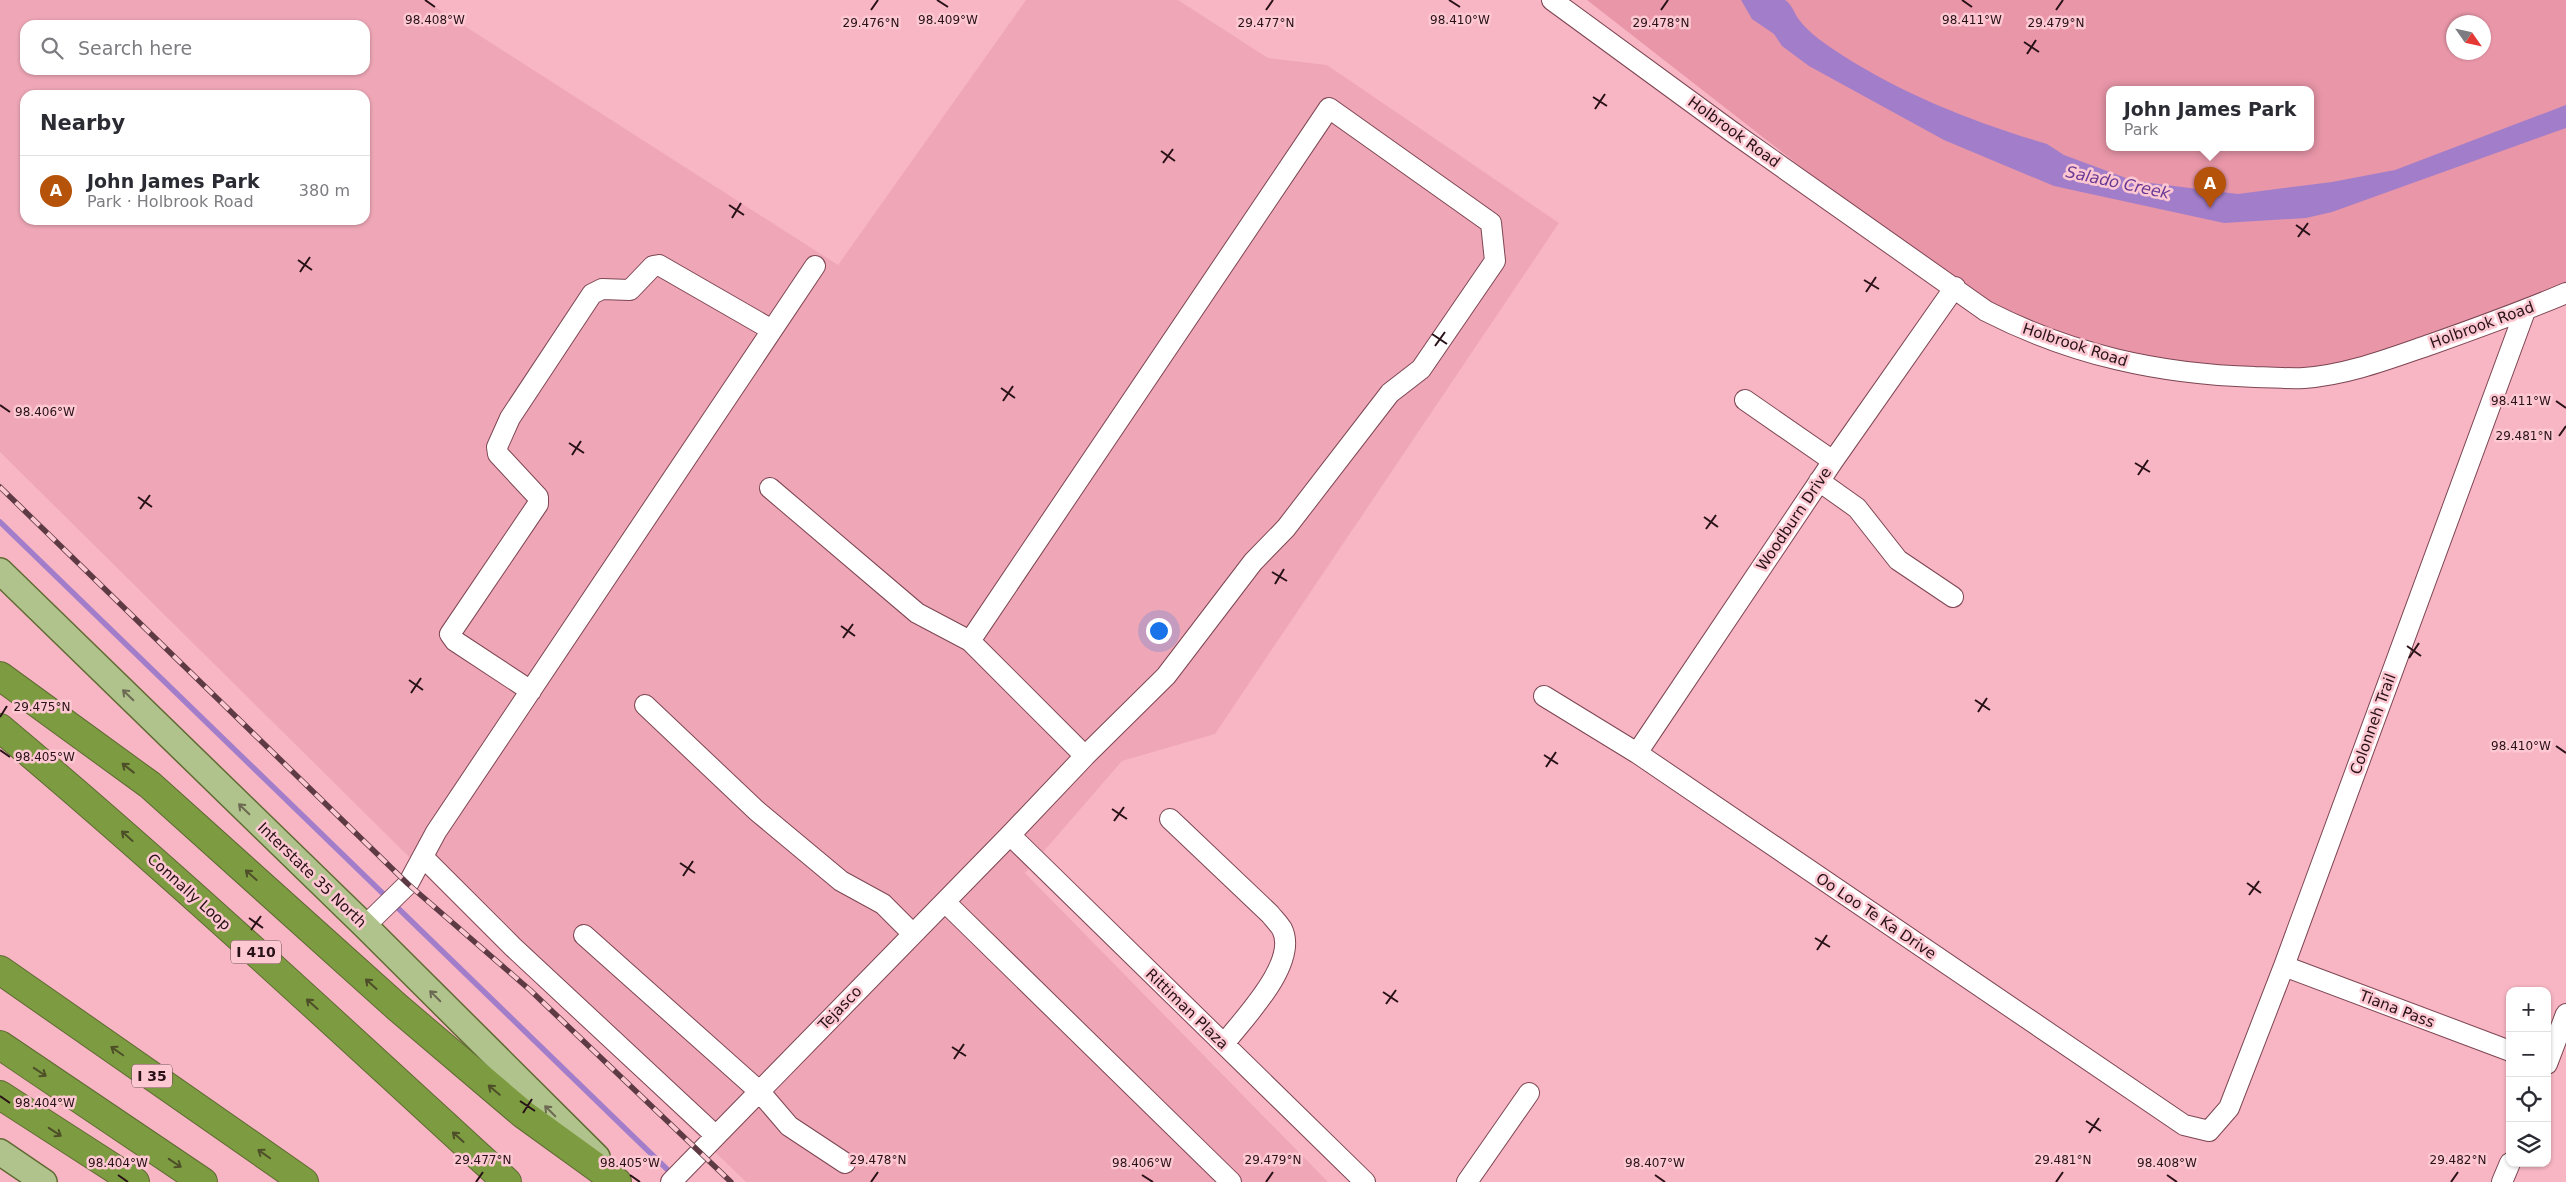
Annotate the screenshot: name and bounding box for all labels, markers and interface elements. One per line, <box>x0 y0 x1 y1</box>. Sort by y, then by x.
text: 98.408°W <box>405 13 465 27</box>
text: 98.409°W <box>918 13 978 27</box>
text: 98.410°W <box>1430 13 1490 27</box>
text: 98.411°W <box>1942 13 2002 27</box>
north arrow <box>2446 15 2491 60</box>
text: 29.476°N <box>843 16 899 30</box>
text: 29.477°N <box>1238 16 1294 30</box>
text: 29.478°N <box>1633 16 1689 30</box>
text: 29.479°N <box>2028 16 2084 30</box>
search box <box>20 20 370 75</box>
icon: search <box>38 34 66 62</box>
text: Search here <box>78 37 192 59</box>
popup <box>2106 86 2314 151</box>
street label: Holbrook Road <box>1684 93 1784 171</box>
text: John James Park <box>2124 98 2296 120</box>
text: Nearby <box>40 111 125 135</box>
text: Park <box>2124 120 2158 139</box>
water label: Salado Creek <box>2064 162 2172 203</box>
pin: A <box>2194 167 2226 208</box>
text: John James Park <box>87 170 260 192</box>
text: A <box>50 181 62 200</box>
text: 380 m <box>299 181 350 200</box>
text: Park · Holbrook Road <box>87 192 254 211</box>
street label: Holbrook Road <box>2428 298 2536 352</box>
street label: Holbrook Road <box>2020 320 2130 370</box>
text: 98.411°W <box>2491 394 2551 408</box>
text: 98.406°W <box>15 405 75 419</box>
text: 29.481°N <box>2496 429 2552 443</box>
street label: Woodburn Drive <box>1753 464 1835 574</box>
your location <box>1146 618 1172 644</box>
street label: Colonneh Trail <box>2346 671 2400 777</box>
one-way arrow <box>121 689 134 701</box>
text: 29.475°N <box>14 700 70 714</box>
text: 98.410°W <box>2491 739 2551 753</box>
text: 98.405°W <box>15 750 75 764</box>
one-way arrow <box>122 763 135 774</box>
one-way arrow <box>238 803 250 815</box>
street label: Interstate 35 North <box>254 819 370 931</box>
one-way arrow <box>121 830 134 842</box>
street label: Connally Loop <box>144 850 234 934</box>
one-way arrow <box>244 869 257 881</box>
street label: Oo Loo Te Ka Drive <box>1812 869 1940 963</box>
road number: I 410 <box>231 940 281 964</box>
street label: Rittiman Plaza <box>1142 965 1232 1053</box>
one-way arrow <box>365 978 378 989</box>
street label: Tejasco <box>814 982 865 1035</box>
street label: Tiana Pass <box>2356 986 2437 1032</box>
map controls <box>2506 987 2551 1167</box>
button: + <box>2506 987 2551 1032</box>
one-way arrow <box>429 990 441 1002</box>
one-way arrow <box>306 998 319 1010</box>
button: − <box>2506 1032 2551 1077</box>
one-way arrow <box>110 1046 124 1056</box>
road number: I 35 <box>132 1064 172 1088</box>
one-way arrow <box>33 1067 47 1077</box>
button: locate <box>2506 1077 2551 1122</box>
one-way arrow <box>488 1084 501 1095</box>
text: 98.404°W <box>15 1096 75 1110</box>
one-way arrow <box>544 1104 556 1117</box>
button: layers <box>2506 1122 2551 1167</box>
one-way arrow <box>48 1127 62 1137</box>
one-way arrow <box>452 1131 465 1143</box>
one-way arrow <box>258 1149 272 1159</box>
text: 29.477°N <box>455 1153 511 1167</box>
text: 29.478°N <box>850 1153 906 1167</box>
text: 29.479°N <box>1245 1153 1301 1167</box>
text: 29.481°N <box>2035 1153 2091 1167</box>
text: 29.482°N <box>2430 1153 2486 1167</box>
text: 98.404°W <box>88 1156 148 1170</box>
text: 98.405°W <box>600 1156 660 1170</box>
text: 98.406°W <box>1112 1156 1172 1170</box>
text: 98.407°W <box>1625 1156 1685 1170</box>
text: 98.408°W <box>2137 1156 2197 1170</box>
one-way arrow <box>167 1158 181 1168</box>

